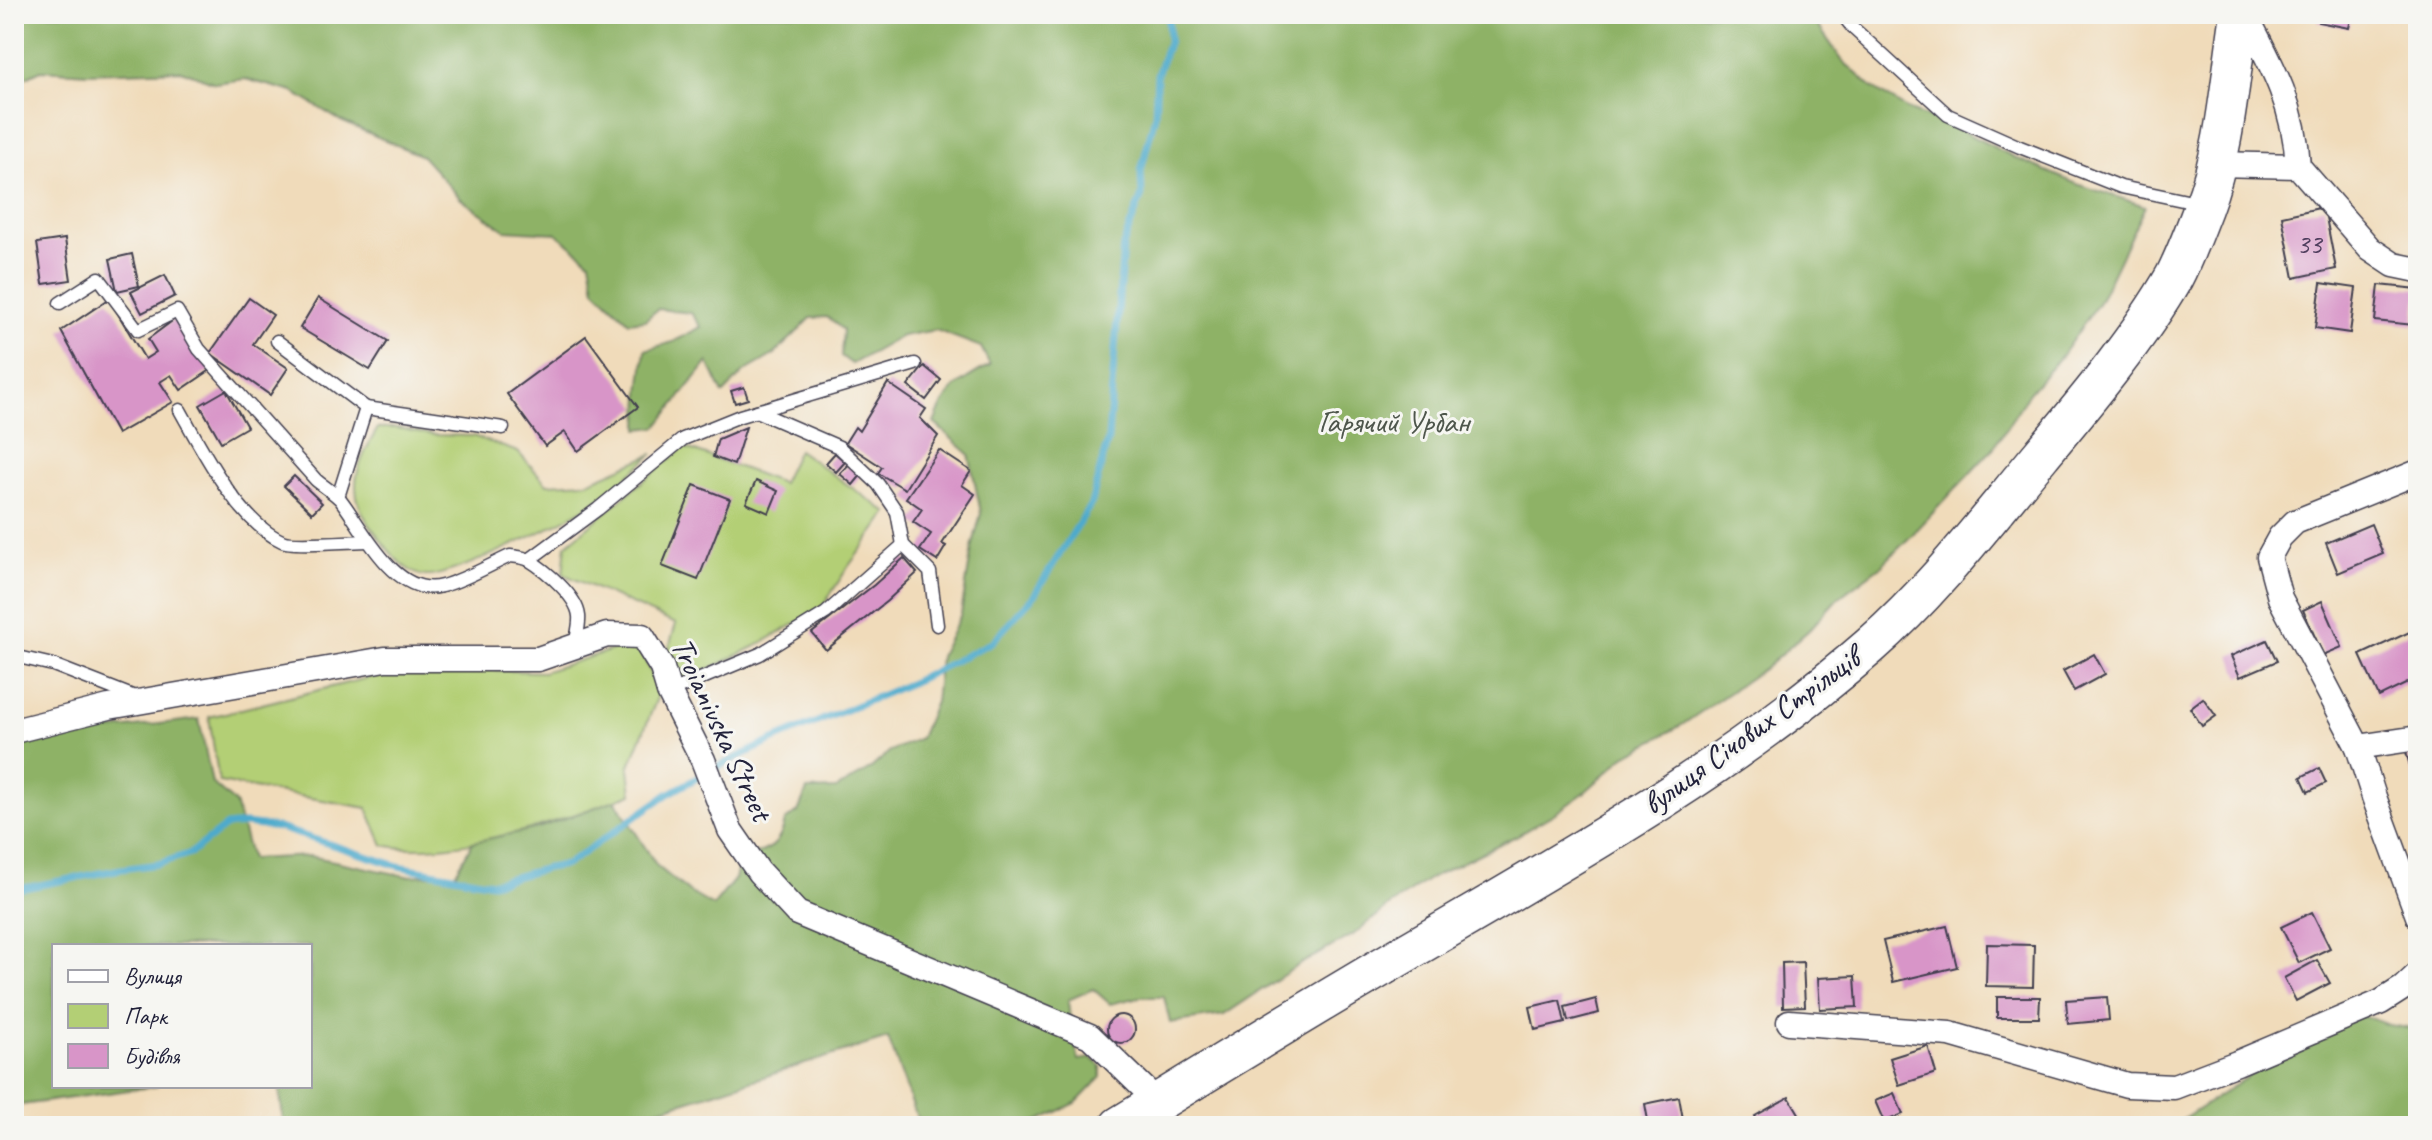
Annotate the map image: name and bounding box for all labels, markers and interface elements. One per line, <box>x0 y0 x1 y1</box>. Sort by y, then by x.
house number: 33 <box>2296 226 2324 261</box>
park label: Гарячий Урбан <box>1318 401 1472 442</box>
street label: Troianivska Street <box>662 631 784 830</box>
street label: вулиця Січових Стрільців <box>1634 634 1874 824</box>
legend <box>52 944 312 1088</box>
text: Вулиця <box>124 961 183 991</box>
text: Парк <box>124 1001 169 1031</box>
text: Будівля <box>124 1041 181 1071</box>

